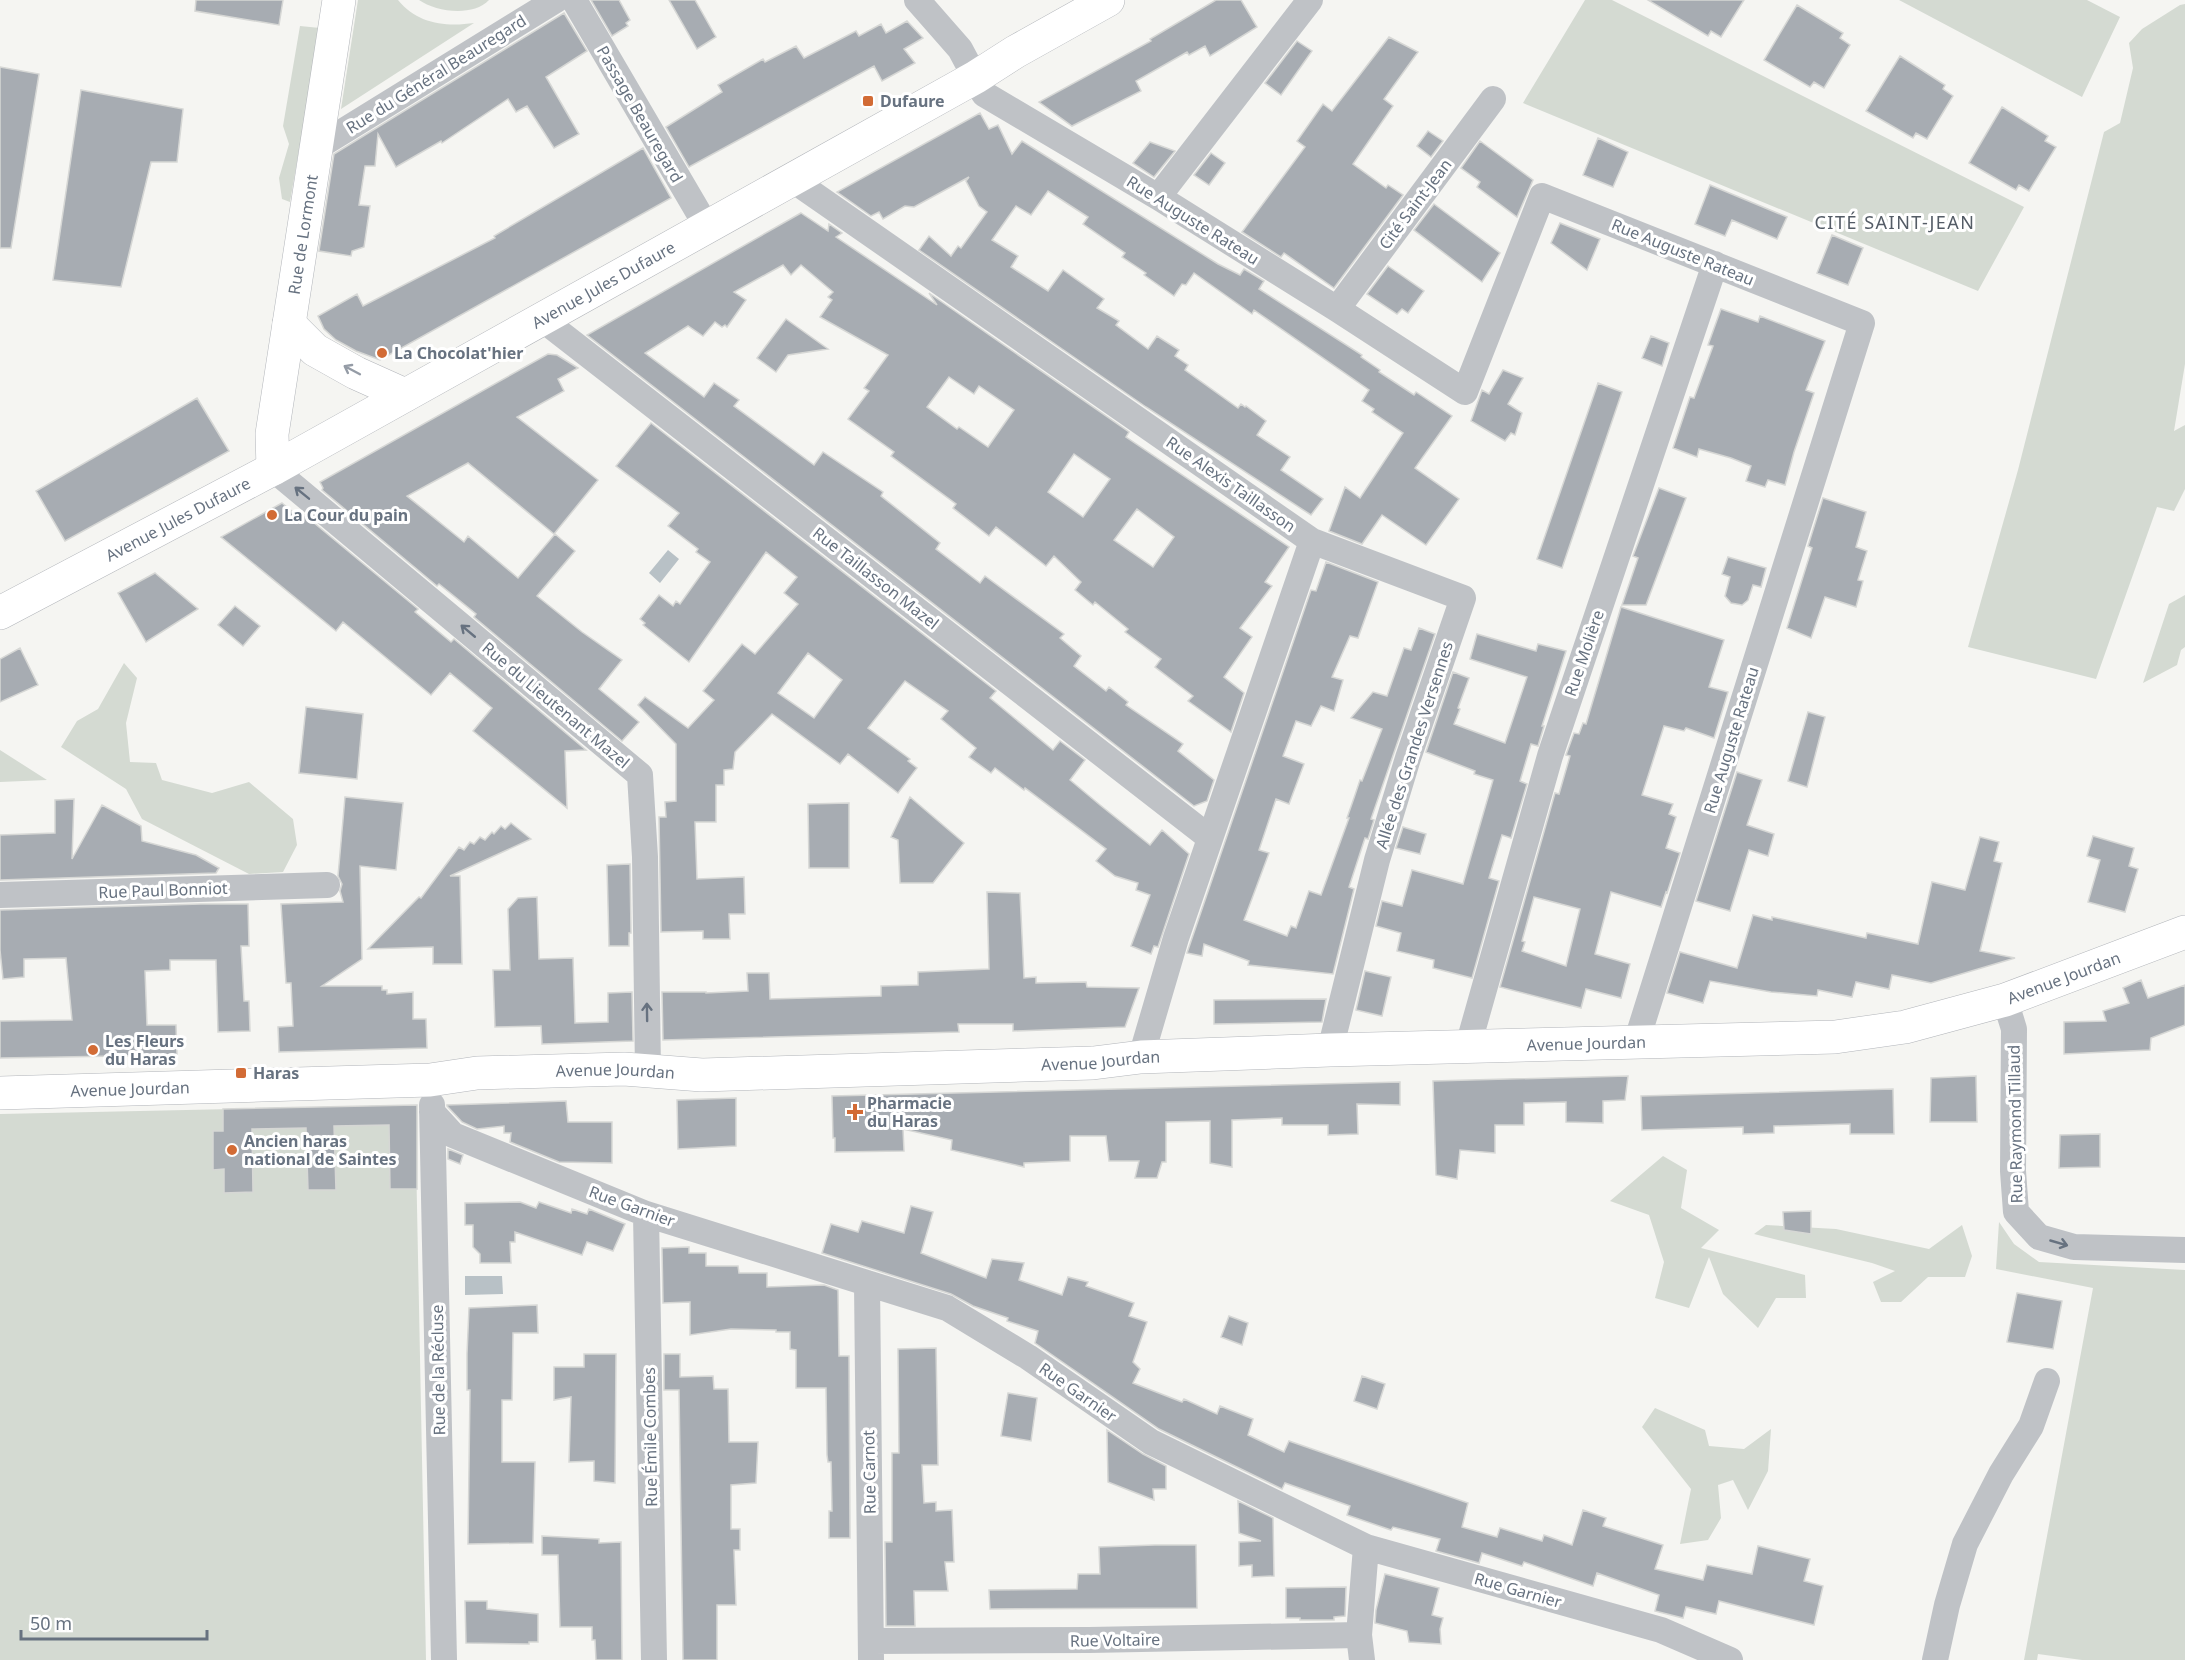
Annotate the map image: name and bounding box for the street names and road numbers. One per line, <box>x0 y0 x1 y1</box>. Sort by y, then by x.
street label: Rue du Général Beauregard <box>342 9 530 139</box>
street label: Passage Beauregard <box>592 42 688 186</box>
street label: Cité Saint-Jean <box>1374 154 1456 254</box>
street label: Rue Auguste Rateau <box>1123 170 1263 270</box>
street label: Rue de Lormont <box>283 173 323 296</box>
street label: Rue Auguste Rateau <box>1608 213 1758 291</box>
street label: Avenue Jules Dufaure <box>528 236 679 334</box>
street label: Rue Alexis Taillasson <box>1162 431 1300 537</box>
street label: Avenue Jules Dufaure <box>101 472 254 567</box>
street label: Rue Taillasson Mazel <box>808 522 944 634</box>
street label: Rue Molière <box>1559 607 1609 699</box>
street label: Rue du Lieutenant Mazel <box>478 637 634 773</box>
street label: Allée des Grandes Versennes <box>1370 638 1458 852</box>
street label: Rue Auguste Rateau <box>1698 664 1764 816</box>
street label: Rue Paul Bonniot <box>98 877 228 903</box>
street label: Avenue Jourdan <box>2004 946 2124 1009</box>
street label: Avenue Jourdan <box>1526 1031 1646 1056</box>
street label: Avenue Jourdan <box>1041 1045 1161 1076</box>
street label: Rue Raymond Tillaud <box>2003 1045 2027 1203</box>
street label: Avenue Jourdan <box>555 1058 676 1084</box>
street label: Avenue Jourdan <box>70 1076 190 1102</box>
street label: Rue Garnier <box>586 1180 678 1232</box>
street label: Rue de la Récluse <box>426 1304 450 1436</box>
street label: Rue Garnier <box>1035 1357 1121 1427</box>
street label: Rue Émile Combes <box>638 1367 662 1507</box>
street label: Rue Carnot <box>857 1430 881 1514</box>
street label: Rue Garnier <box>1472 1567 1565 1613</box>
street label: Rue Voltaire <box>1070 1628 1160 1652</box>

